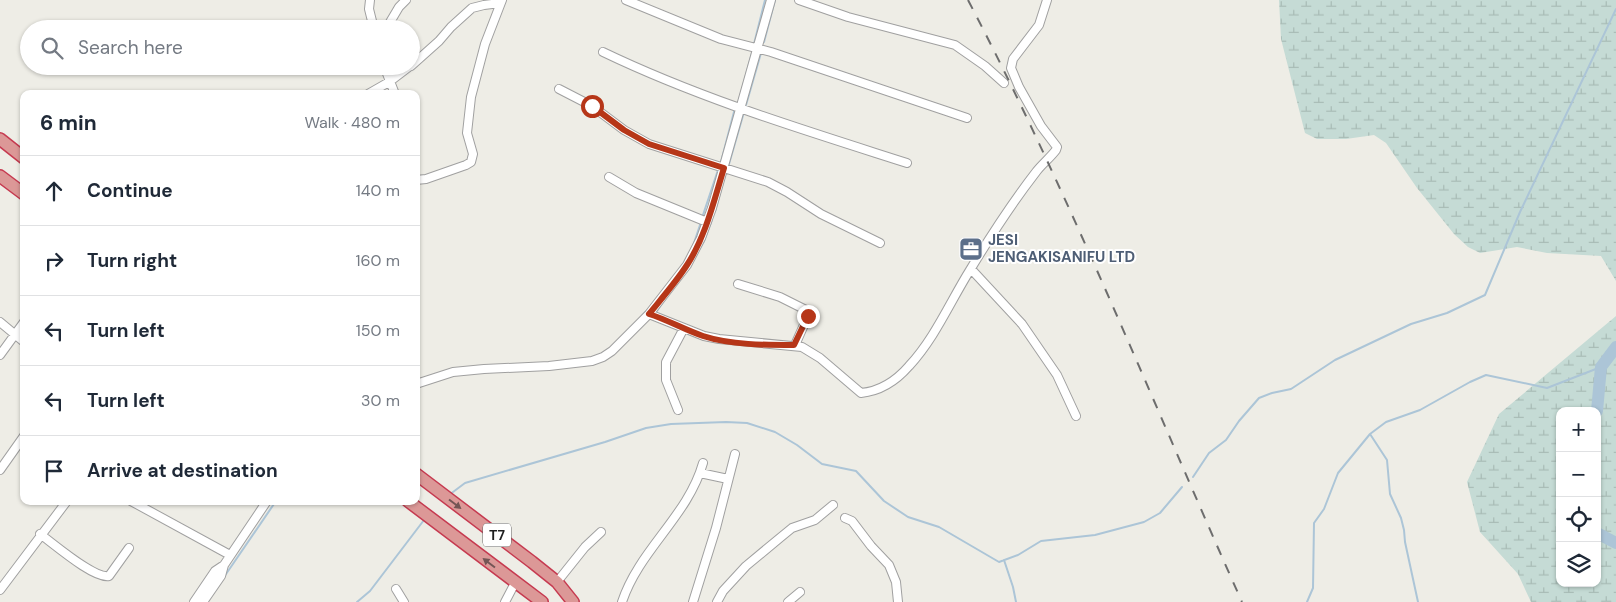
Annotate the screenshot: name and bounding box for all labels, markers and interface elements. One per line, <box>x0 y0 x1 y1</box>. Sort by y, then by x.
search box <box>20 20 420 75</box>
icon: search <box>38 34 66 62</box>
text: Search here <box>78 35 183 60</box>
route start <box>581 95 604 118</box>
text: 6 min <box>40 109 97 137</box>
text: Walk · 480 m <box>304 112 400 133</box>
icon: ahead <box>40 177 68 205</box>
text: Continue <box>87 178 173 203</box>
text: 140 m <box>356 180 400 201</box>
place label: JESI JENGAKISANIFU LTD <box>988 230 1135 267</box>
office icon: JESI JENGAKISANIFU LTD <box>958 236 984 262</box>
icon: right <box>40 247 68 275</box>
text: Turn right <box>87 248 177 273</box>
text: 160 m <box>356 250 400 271</box>
route end <box>797 305 820 328</box>
icon: left <box>40 317 68 345</box>
text: Turn left <box>87 318 165 343</box>
text: 150 m <box>356 320 400 341</box>
icon: left <box>40 387 68 415</box>
text: Turn left <box>87 388 165 413</box>
text: 30 m <box>361 390 400 411</box>
map controls <box>1556 407 1601 587</box>
button: + <box>1556 407 1601 452</box>
button: − <box>1556 452 1601 497</box>
icon: arrive <box>40 457 68 485</box>
text: Arrive at destination <box>87 458 278 483</box>
button: locate <box>1556 497 1601 542</box>
one-way arrow <box>448 498 461 509</box>
road number: T7 <box>483 524 511 546</box>
button: layers <box>1556 542 1601 587</box>
one-way arrow <box>482 558 496 568</box>

